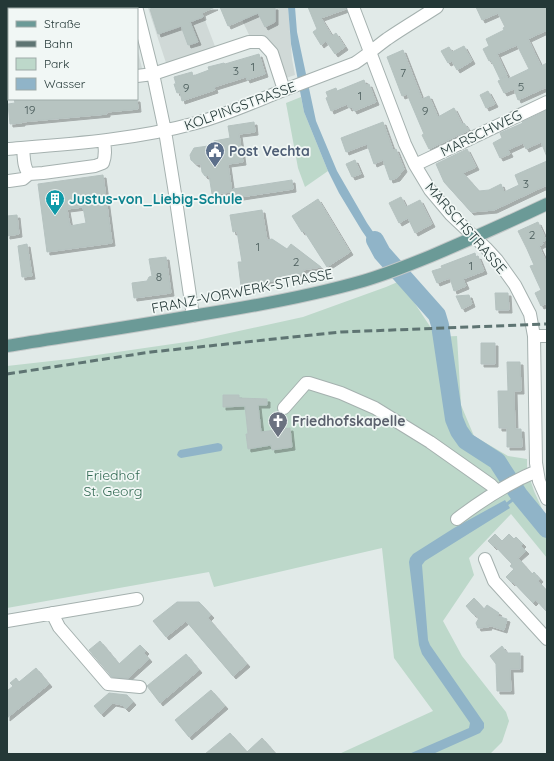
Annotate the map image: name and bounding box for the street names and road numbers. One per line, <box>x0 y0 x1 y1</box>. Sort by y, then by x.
street label: KOLPINGSTRASSE <box>182 77 298 135</box>
street label: MARSCHWEG <box>437 106 525 160</box>
street label: MARSCHSTRASSE <box>421 178 511 278</box>
street label: FRANZ-VORWERK-STRASSE <box>150 265 334 317</box>

